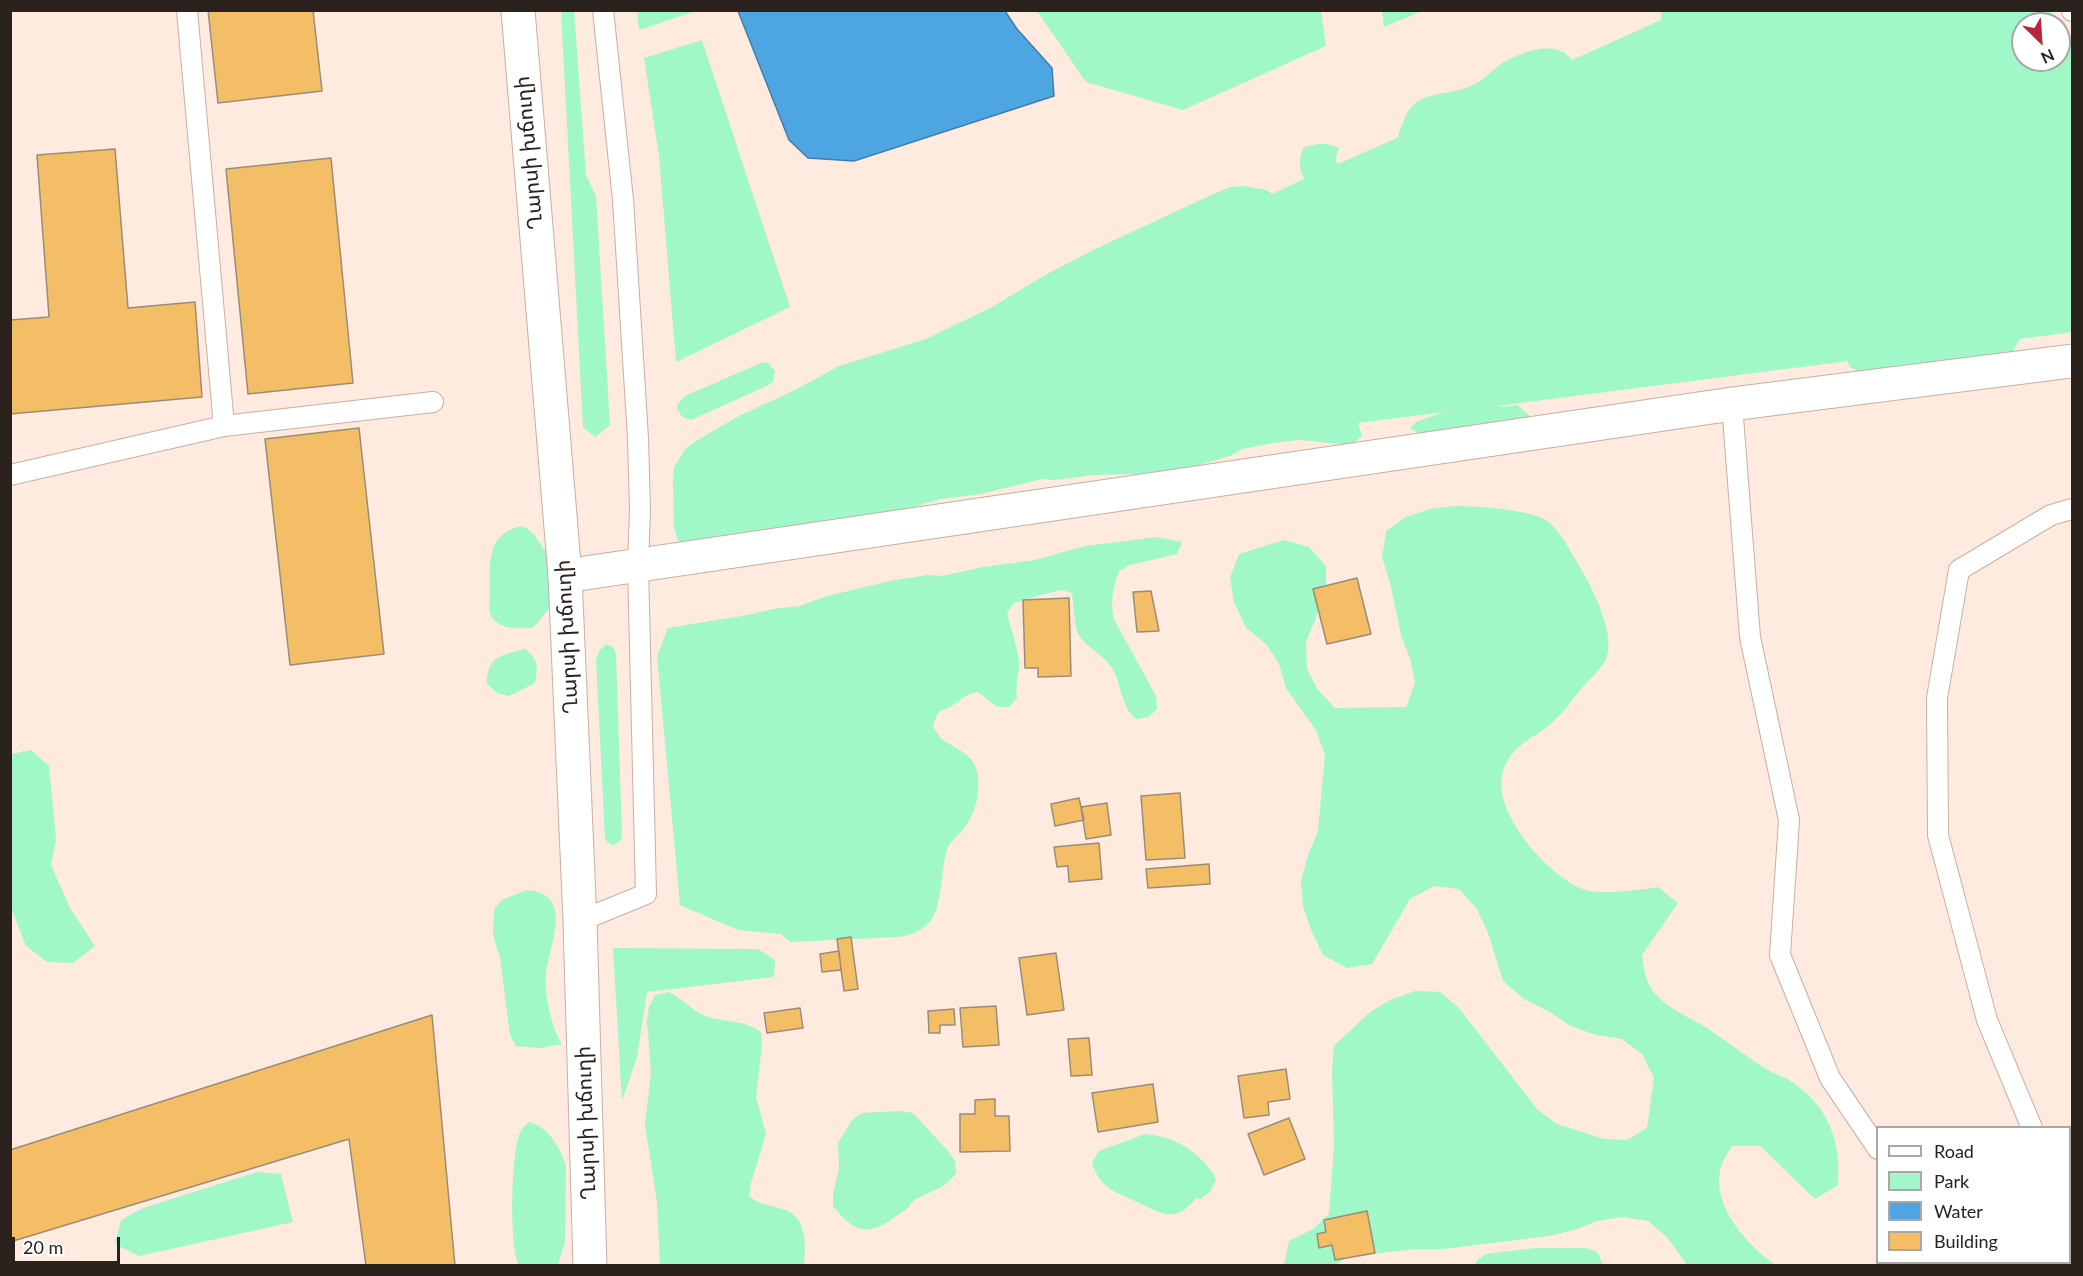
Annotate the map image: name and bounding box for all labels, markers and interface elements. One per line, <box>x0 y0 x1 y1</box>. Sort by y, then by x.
north arrow <box>2011 12 2071 72</box>
text: N <box>2038 46 2058 68</box>
street label: Ղարսի խճուղի <box>510 75 548 231</box>
street label: Ղարսի խճուղի <box>550 559 584 715</box>
street label: Ղարսի խճուղի <box>571 1045 601 1201</box>
legend <box>1876 1126 2071 1264</box>
text: Road <box>1934 1140 1974 1162</box>
text: Park <box>1934 1170 1969 1192</box>
text: Water <box>1934 1200 1983 1222</box>
scale bar <box>15 1225 123 1263</box>
text: Building <box>1934 1230 1998 1252</box>
text: 20 m <box>23 1236 63 1258</box>

